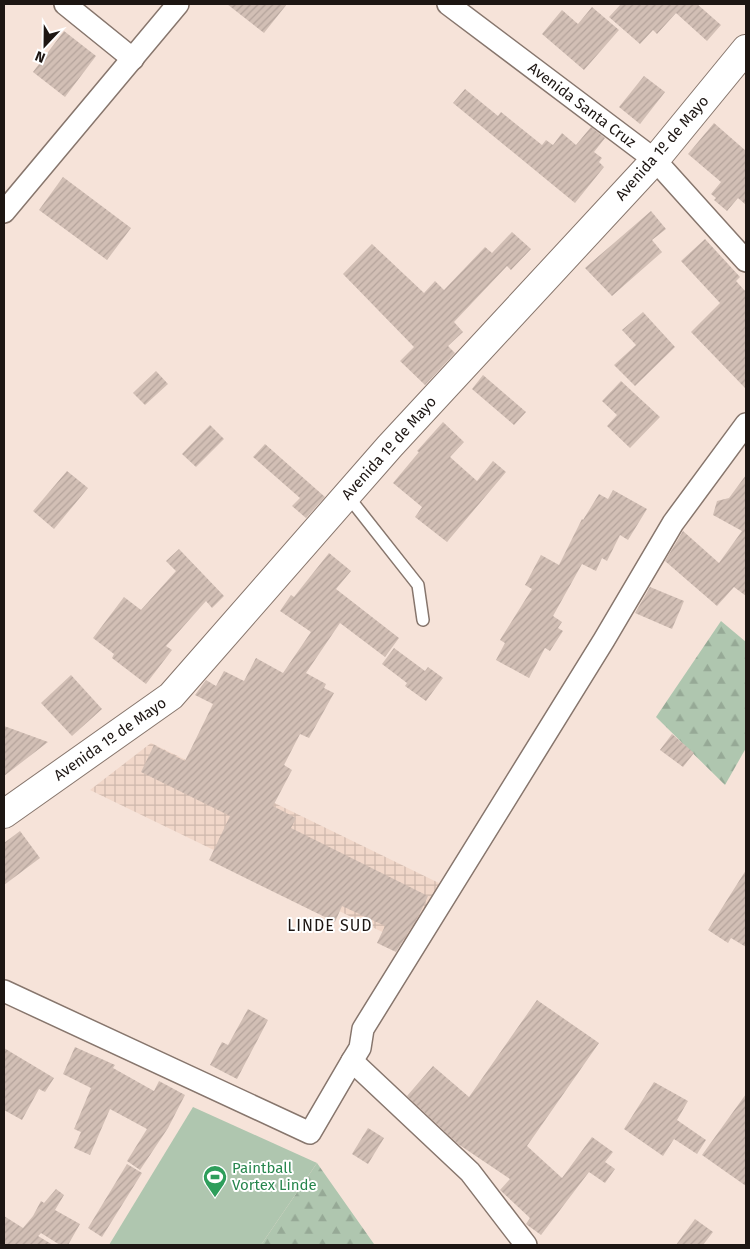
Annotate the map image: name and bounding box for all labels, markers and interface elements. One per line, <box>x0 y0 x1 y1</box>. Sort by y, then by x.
north arrow <box>20 20 70 70</box>
text: N <box>33 47 48 66</box>
street label: Avenida Santa Cruz <box>525 59 640 152</box>
street label: Avenida 1º de Mayo <box>612 92 712 204</box>
street label: Avenida 1º de Mayo <box>338 393 440 503</box>
street label: Avenida 1º de Mayo <box>50 693 170 785</box>
district label: LINDE SUD <box>287 916 373 935</box>
place label: Paintball Vortex Linde <box>232 1159 317 1194</box>
sports icon: Paintball Vortex Linde <box>202 1164 228 1198</box>

